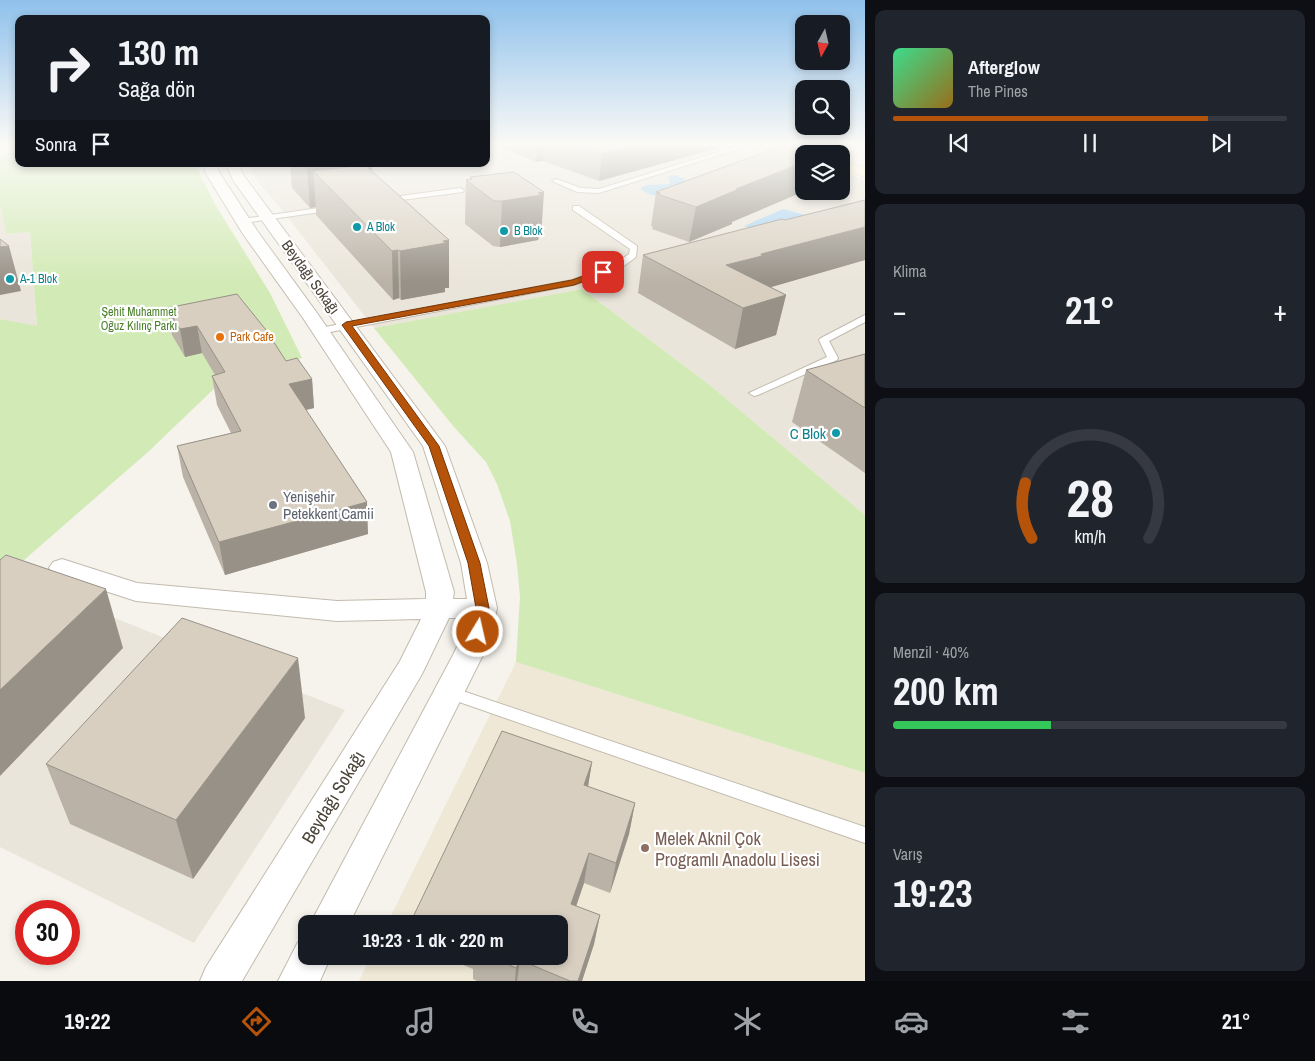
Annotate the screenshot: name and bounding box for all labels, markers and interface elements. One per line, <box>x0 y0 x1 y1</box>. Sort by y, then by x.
north arrow <box>795 15 850 70</box>
map controls <box>795 15 850 200</box>
text: 130 m <box>118 29 199 76</box>
icon: right <box>35 35 100 100</box>
text: Afterglow <box>968 54 1040 80</box>
text: Sağa dön <box>118 74 195 104</box>
button: search <box>795 80 850 135</box>
text: The Pines <box>968 80 1028 102</box>
icon: previous <box>945 129 973 157</box>
icon: pause <box>1076 129 1104 157</box>
icon: next <box>1207 129 1235 157</box>
icon: arrive <box>87 130 115 158</box>
text: Sonra <box>35 131 77 157</box>
button: layers <box>795 145 850 200</box>
place label: A Blok <box>366 219 395 235</box>
marker: A Blok <box>351 221 363 233</box>
place label: B Blok <box>514 223 543 239</box>
marker: B Blok <box>498 225 510 237</box>
street label: Beydağı Sokağı <box>277 236 345 318</box>
pin <box>582 251 624 293</box>
icon: arrive <box>589 258 617 286</box>
text: Klima <box>893 260 927 282</box>
place label: A-1 Blok <box>19 271 57 287</box>
marker: A-1 Blok <box>4 273 16 285</box>
text: 21° <box>1065 285 1115 336</box>
text: − <box>893 292 906 330</box>
text: + <box>1274 292 1287 330</box>
park label: Şehit Muhammet Oğuz Kılınç Parkı <box>101 304 177 334</box>
place label: Park Cafe <box>230 329 274 345</box>
marker: Park Cafe <box>214 331 226 343</box>
place label: C Blok <box>790 423 827 444</box>
marker: C Blok <box>830 427 842 439</box>
text: 28 <box>1066 463 1114 533</box>
place label: Yenişehir Petekkent Camii <box>283 486 374 524</box>
marker: Yenişehir Petekkent Camii <box>267 499 279 511</box>
text: km/h <box>1074 525 1106 549</box>
position arrow <box>451 605 503 657</box>
text: Menzil · 40% <box>893 641 969 663</box>
text: 200 km <box>893 666 999 717</box>
street label: Beydağı Sokağı <box>295 746 371 848</box>
place label: Melek Aknil Çok Programlı Anadolu Lisesi <box>655 826 820 872</box>
marker: Melek Aknil Çok Programlı Anadolu Lisesi <box>639 842 651 854</box>
text: Varış <box>893 843 923 865</box>
text: 19:23 <box>893 868 973 919</box>
speed limit sign: 30 <box>15 900 80 965</box>
text: 19:23 · 1 dk · 220 m <box>362 927 504 953</box>
icon: directions <box>239 1004 274 1039</box>
icon: music <box>403 1004 438 1039</box>
icon: phone <box>567 1004 602 1039</box>
icon: climate <box>730 1004 765 1039</box>
icon: car <box>894 1004 929 1039</box>
icon: filters <box>1058 1004 1093 1039</box>
text: 19:22 <box>64 1006 111 1036</box>
text: 21° <box>1222 1006 1251 1036</box>

